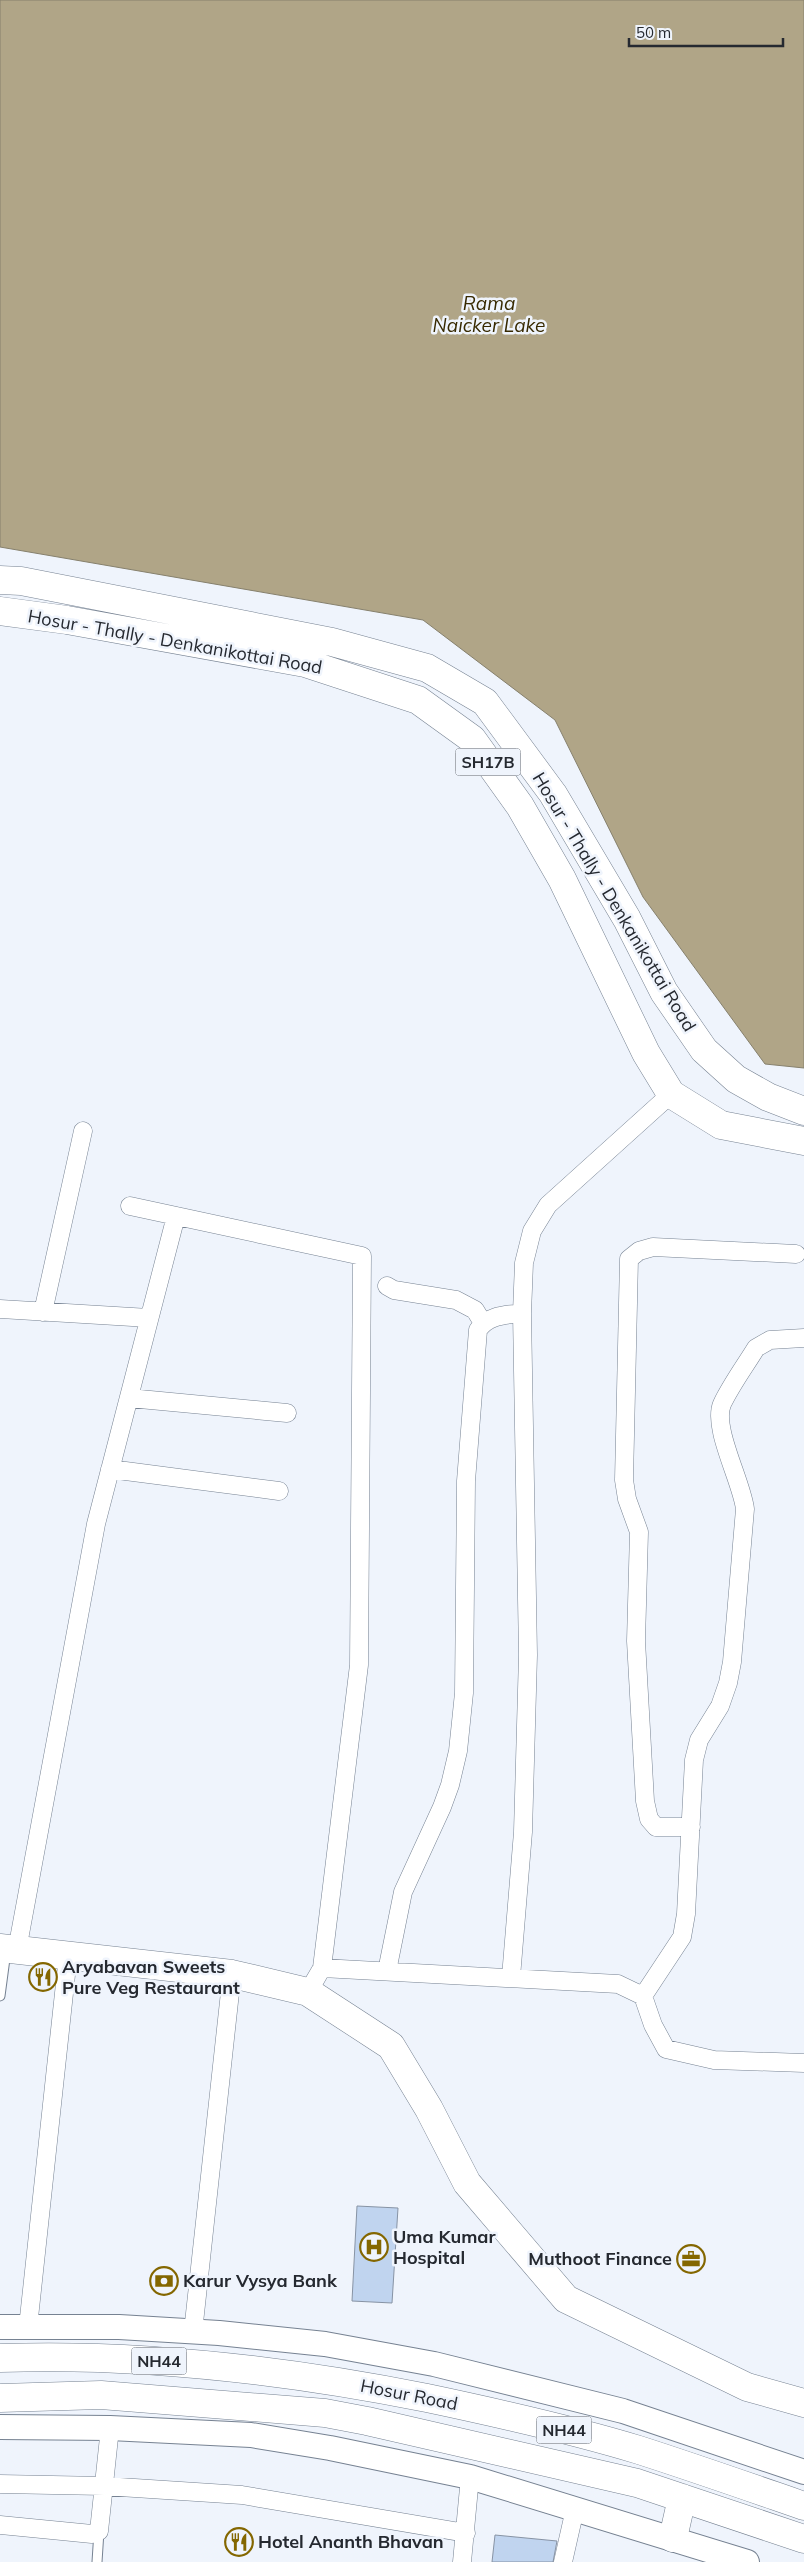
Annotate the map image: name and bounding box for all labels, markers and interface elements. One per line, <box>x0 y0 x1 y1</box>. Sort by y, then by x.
scale bar <box>629 15 783 47</box>
text: 50 m <box>636 23 671 42</box>
water label: Rama Naicker Lake <box>433 291 545 337</box>
street label: Hosur - Thally - Denkanikottai Road <box>26 604 324 679</box>
road number: SH17B <box>456 749 520 776</box>
street label: Hosur - Thally - Denkanikottai Road <box>528 768 701 1036</box>
place label: Aryabavan Sweets Pure Veg Restaurant <box>62 1955 240 1999</box>
restaurant icon: Aryabavan Sweets Pure Veg Restaurant <box>28 1962 58 1992</box>
place label: Uma Kumar Hospital <box>393 2225 496 2269</box>
hospital icon: Uma Kumar Hospital <box>359 2232 389 2262</box>
office icon: Muthoot Finance <box>676 2244 706 2274</box>
place label: Muthoot Finance <box>528 2247 672 2270</box>
bank icon: Karur Vysya Bank <box>149 2266 179 2296</box>
place label: Karur Vysya Bank <box>183 2269 338 2292</box>
road number: NH44 <box>132 2348 186 2374</box>
street label: Hosur Road <box>358 2374 460 2415</box>
road number: NH44 <box>536 2416 592 2444</box>
restaurant icon: Hotel Ananth Bhavan <box>224 2527 254 2557</box>
place label: Hotel Ananth Bhavan <box>258 2530 444 2553</box>

